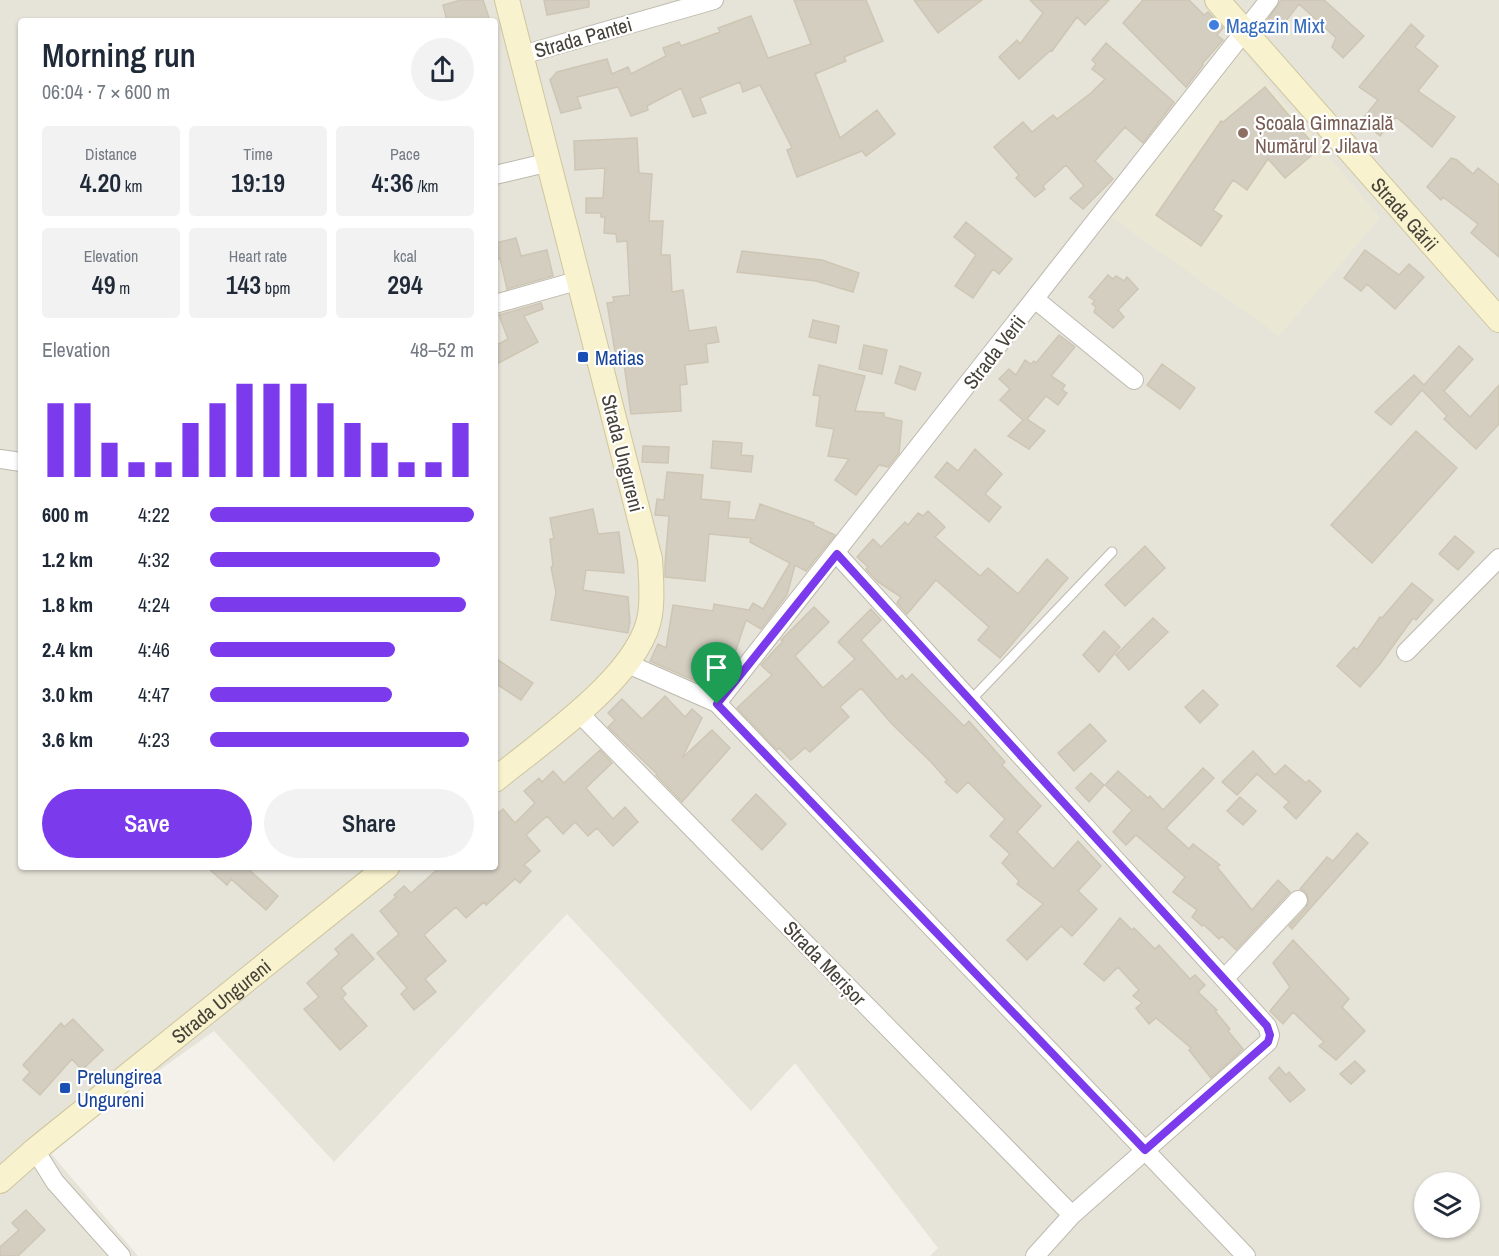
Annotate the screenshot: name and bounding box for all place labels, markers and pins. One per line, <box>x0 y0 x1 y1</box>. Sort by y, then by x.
place label: Magazin Mixt <box>1226 12 1325 39</box>
marker: Magazin Mixt <box>1207 18 1221 32</box>
place label: Școala Gimnazială Numărul 2 Jilava <box>1255 109 1394 159</box>
marker: Școala Gimnazială Numărul 2 Jilava <box>1236 126 1250 140</box>
place label: Matias <box>595 344 644 371</box>
marker: Matias <box>576 350 590 364</box>
pin <box>691 642 742 704</box>
place label: Prelungirea Ungureni <box>77 1063 162 1113</box>
marker: Prelungirea Ungureni <box>58 1081 72 1095</box>

